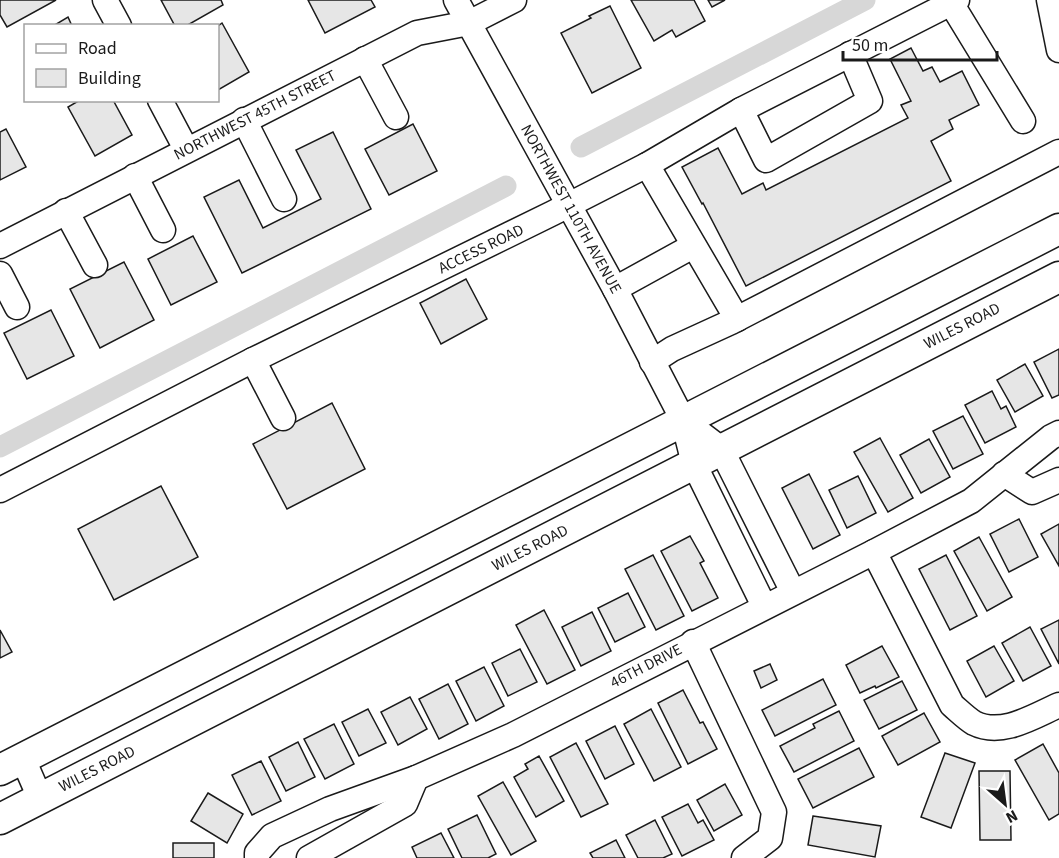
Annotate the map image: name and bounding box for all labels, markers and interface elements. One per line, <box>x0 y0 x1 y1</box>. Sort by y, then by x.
legend <box>24 24 219 102</box>
scale bar <box>843 24 998 62</box>
text: 50 m <box>852 33 888 58</box>
text: Road <box>78 36 117 61</box>
street label: NORTHWEST 45TH STREET <box>170 64 340 166</box>
text: Building <box>78 66 141 91</box>
street label: NORTHWEST 110TH AVENUE <box>515 120 627 298</box>
street label: ACCESS ROAD <box>434 219 528 279</box>
street label: WILES ROAD <box>920 297 1004 355</box>
street label: WILES ROAD <box>488 519 572 577</box>
street label: 46TH DRIVE <box>606 639 686 693</box>
street label: WILES ROAD <box>55 740 139 798</box>
north arrow <box>975 774 1035 834</box>
text: N <box>1002 804 1021 829</box>

